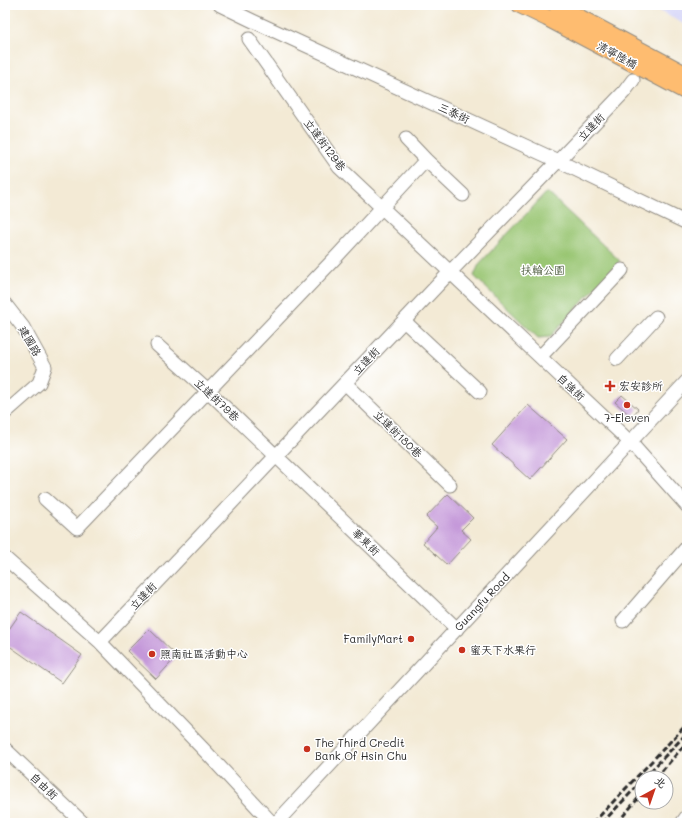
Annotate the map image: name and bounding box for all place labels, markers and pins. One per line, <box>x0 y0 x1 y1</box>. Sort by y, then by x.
place label: 宏安診所 <box>619 378 663 393</box>
marker: 宏安診所 <box>604 380 616 392</box>
marker: 7-Eleven <box>622 400 632 410</box>
place label: 7-Eleven <box>604 410 650 425</box>
place label: FamilyMart <box>343 631 403 646</box>
marker: FamilyMart <box>406 634 416 644</box>
place label: 蜜天下水果行 <box>470 642 536 657</box>
marker: 蜜天下水果行 <box>457 645 467 655</box>
place label: 照南社區活動中心 <box>160 646 248 661</box>
marker: 照南社區活動中心 <box>147 649 157 659</box>
place label: The Third Credit Bank Of Hsin Chu <box>315 735 407 763</box>
marker: The Third Credit Bank Of Hsin Chu <box>302 744 312 754</box>

